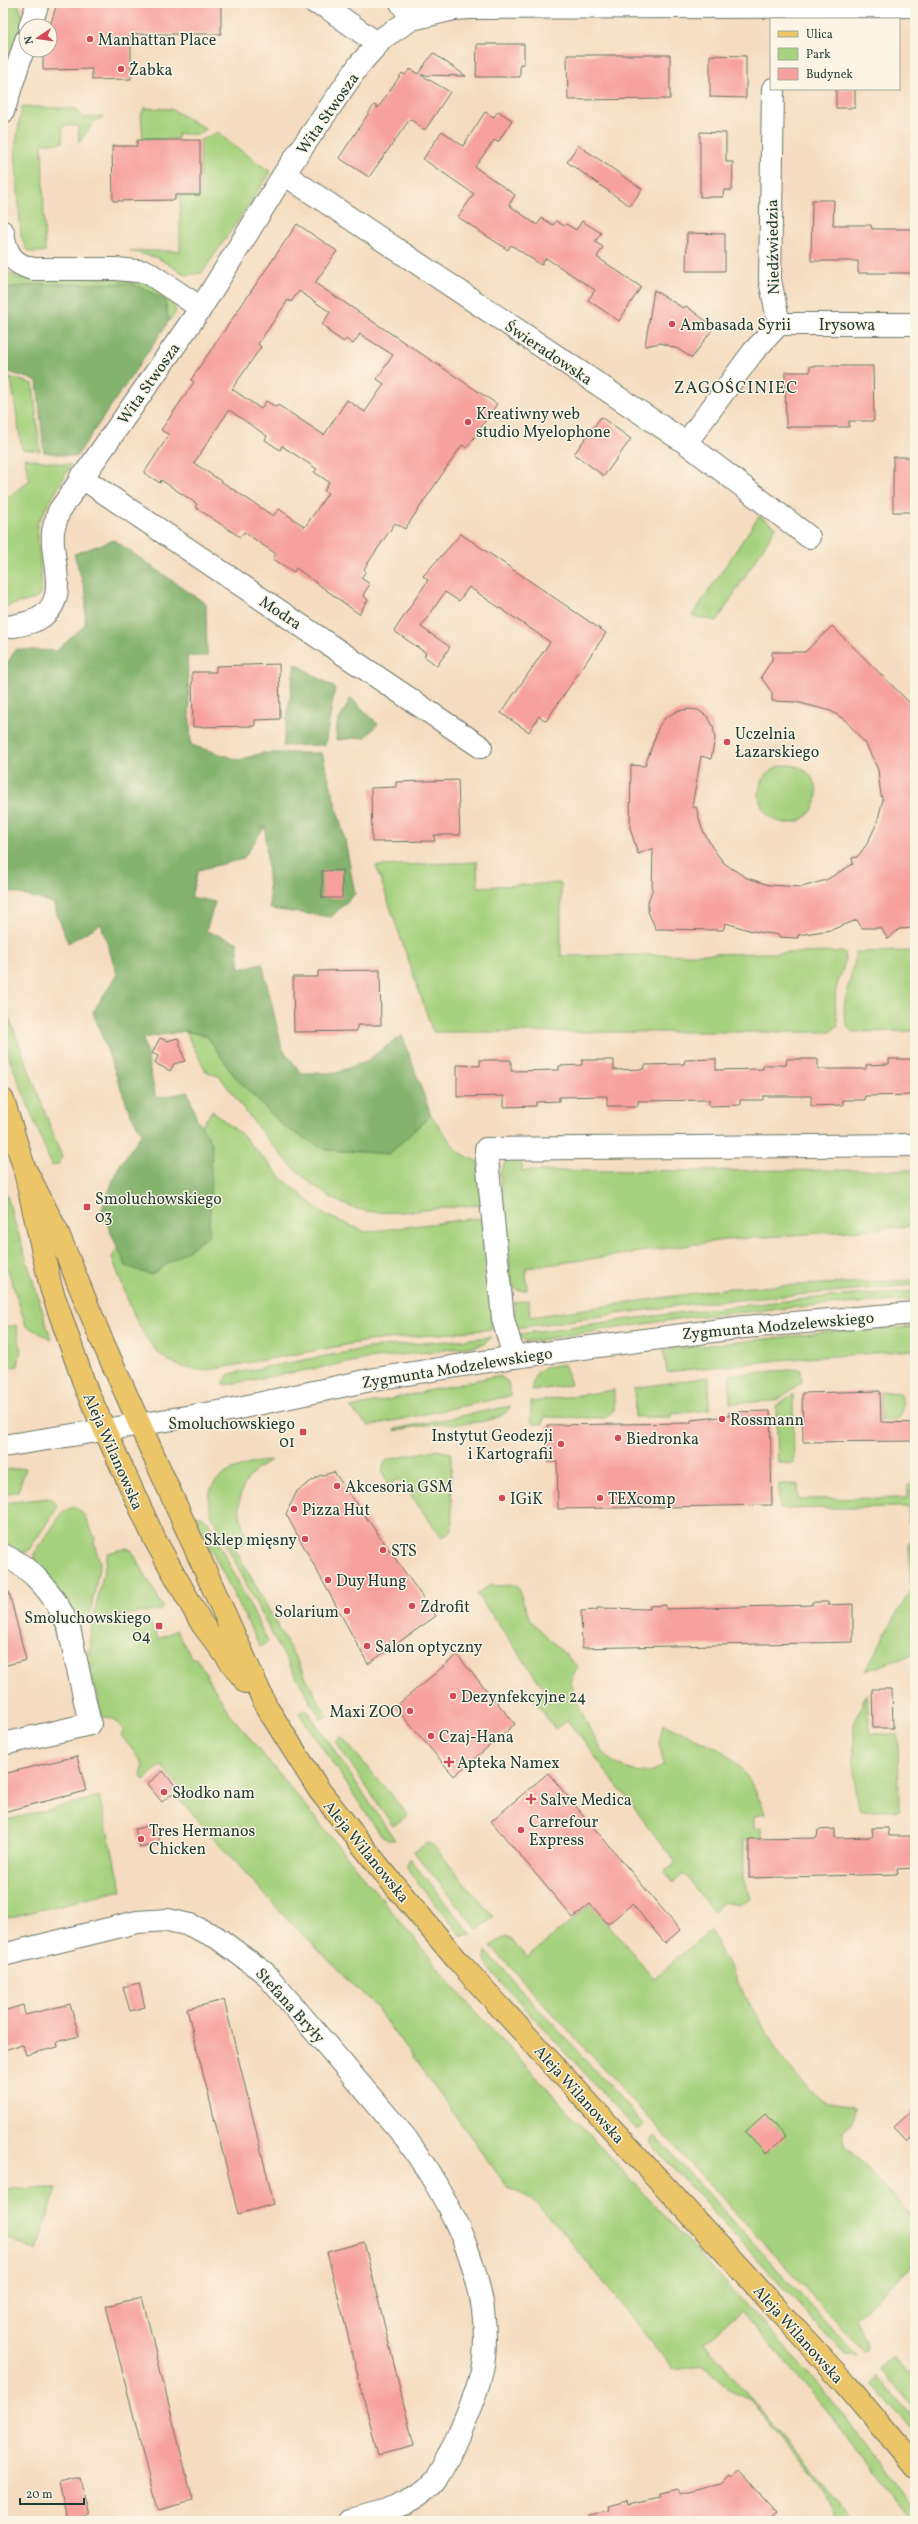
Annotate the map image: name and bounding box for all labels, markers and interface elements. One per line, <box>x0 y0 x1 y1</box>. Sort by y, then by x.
north arrow <box>18 18 58 58</box>
legend <box>770 18 900 90</box>
text: Ulica <box>806 27 833 43</box>
place label: Manhattan Place <box>98 30 216 52</box>
text: N <box>22 34 38 45</box>
marker: Manhattan Place <box>85 34 95 44</box>
text: Park <box>806 47 831 63</box>
place label: Żabka <box>129 60 172 82</box>
marker: Żabka <box>116 64 126 74</box>
text: Budynek <box>806 67 853 83</box>
street label: Wita Stwosza <box>292 69 365 159</box>
street label: Niedźwiedzia <box>762 199 786 295</box>
place label: Ambasada Syrii <box>680 315 791 337</box>
street label: Irysowa <box>819 315 875 337</box>
street label: Świeradowska <box>500 316 596 391</box>
marker: Ambasada Syrii <box>667 319 677 329</box>
street label: Wita Stwosza <box>113 339 186 429</box>
district label: ZAGOŚCINIEC <box>674 377 798 400</box>
place label: Kreatiwny web studio Myelophone <box>476 404 611 444</box>
marker: Kreatiwny web studio Myelophone <box>463 417 473 427</box>
street label: Modra <box>254 591 305 636</box>
place label: Uczelnia Łazarskiego <box>735 724 819 764</box>
marker: Uczelnia Łazarskiego <box>722 737 732 747</box>
place label: Smoluchowskiego 03 <box>95 1189 222 1229</box>
marker: Smoluchowskiego 03 <box>82 1202 92 1212</box>
street label: Zygmunta Modzelewskiego <box>681 1308 875 1346</box>
street label: Zygmunta Modzelewskiego <box>360 1343 554 1395</box>
street label: Aleja Wilanowska <box>77 1390 148 1514</box>
place label: Rossmann <box>730 1410 804 1432</box>
place label: Smoluchowskiego 01 <box>168 1414 295 1454</box>
marker: Rossmann <box>717 1414 727 1424</box>
place label: Instytut Geodezji i Kartografii <box>431 1426 553 1466</box>
marker: Smoluchowskiego 01 <box>298 1427 308 1437</box>
place label: Biedronka <box>626 1429 699 1451</box>
marker: Biedronka <box>613 1433 623 1443</box>
marker: Instytut Geodezji i Kartografii <box>556 1439 566 1449</box>
place label: Akcesoria GSM <box>345 1477 453 1499</box>
marker: Akcesoria GSM <box>332 1481 342 1491</box>
place label: IGiK <box>510 1489 543 1511</box>
place label: TEXcomp <box>608 1489 675 1511</box>
marker: IGiK <box>497 1493 507 1503</box>
marker: TEXcomp <box>595 1493 605 1503</box>
place label: Pizza Hut <box>302 1500 370 1522</box>
marker: Pizza Hut <box>289 1504 299 1514</box>
place label: Sklep mięsny <box>204 1530 297 1552</box>
marker: Sklep mięsny <box>300 1534 310 1544</box>
place label: STS <box>391 1541 417 1563</box>
marker: STS <box>378 1545 388 1555</box>
place label: Duy Hung <box>336 1571 406 1593</box>
marker: Duy Hung <box>323 1575 333 1585</box>
place label: Zdrofit <box>420 1597 470 1619</box>
marker: Zdrofit <box>407 1601 417 1611</box>
place label: Solarium <box>274 1602 339 1624</box>
marker: Solarium <box>342 1606 352 1616</box>
place label: Smoluchowskiego 04 <box>24 1608 151 1648</box>
marker: Smoluchowskiego 04 <box>154 1621 164 1631</box>
place label: Salon optyczny <box>375 1637 483 1659</box>
marker: Salon optyczny <box>362 1641 372 1651</box>
place label: Dezynfekcyjne 24 <box>461 1687 586 1709</box>
marker: Dezynfekcyjne 24 <box>448 1691 458 1701</box>
place label: Maxi ZOO <box>329 1702 402 1724</box>
marker: Maxi ZOO <box>405 1706 415 1716</box>
place label: Czaj-Hana <box>439 1727 514 1749</box>
marker: Czaj-Hana <box>426 1731 436 1741</box>
place label: Apteka Namex <box>457 1753 560 1775</box>
marker: Apteka Namex <box>444 1757 454 1767</box>
place label: Słodko nam <box>172 1783 255 1805</box>
marker: Słodko nam <box>159 1787 169 1797</box>
place label: Salve Medica <box>540 1790 632 1812</box>
marker: Salve Medica <box>525 1793 537 1805</box>
street label: Aleja Wilanowska <box>317 1796 414 1908</box>
place label: Carrefour Express <box>529 1812 598 1852</box>
place label: Tres Hermanos Chicken <box>149 1821 256 1861</box>
marker: Carrefour Express <box>516 1825 526 1835</box>
marker: Tres Hermanos Chicken <box>136 1834 146 1844</box>
street label: Stefana Bryły <box>250 1964 330 2049</box>
street label: Aleja Wilanowska <box>528 2041 629 2149</box>
street label: Aleja Wilanowska <box>747 2281 848 2389</box>
scale bar <box>20 2480 84 2506</box>
text: 20 m <box>26 2487 53 2503</box>

